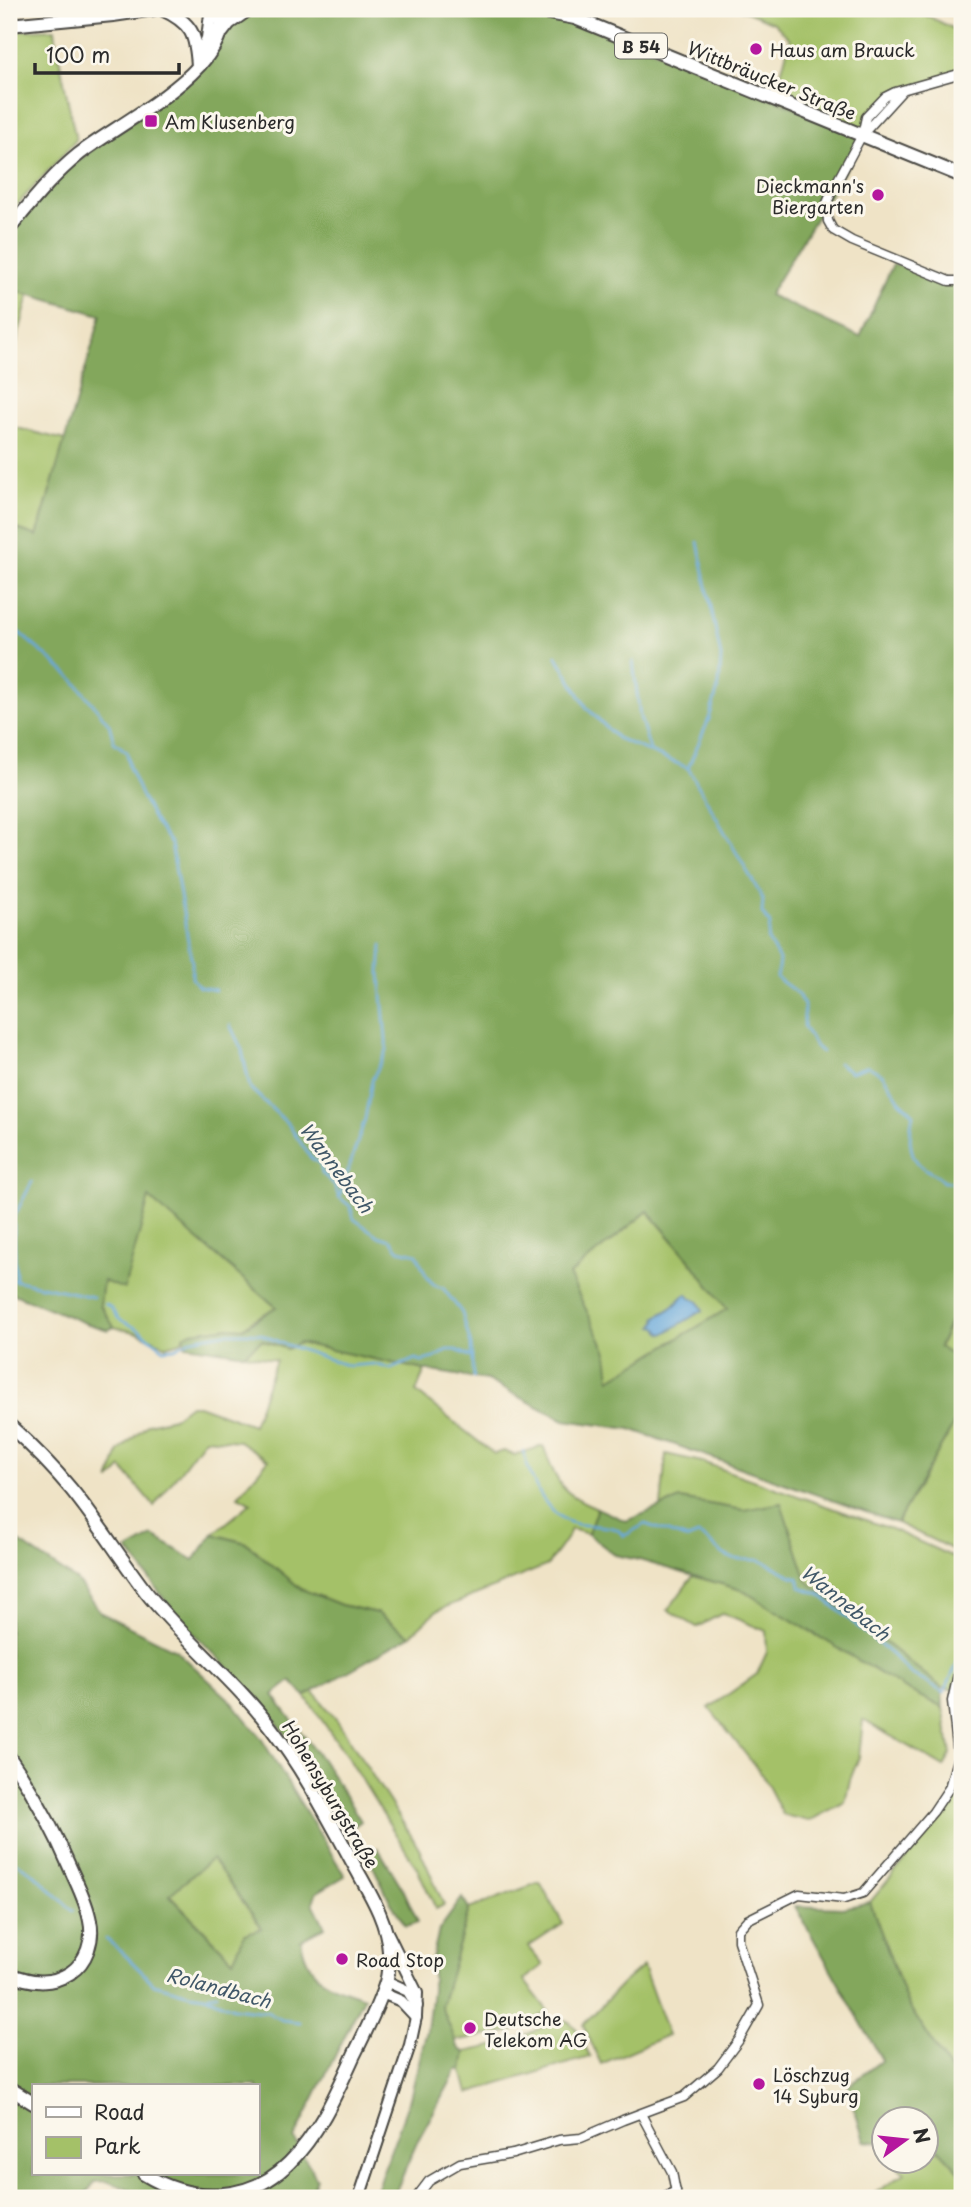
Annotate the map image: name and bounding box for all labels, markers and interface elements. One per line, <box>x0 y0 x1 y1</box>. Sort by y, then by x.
scale bar <box>35 32 178 76</box>
road number: B 54 <box>615 34 667 58</box>
street label: Wittbräucker Straße <box>684 34 860 126</box>
place label: Haus am Brauck <box>770 36 915 63</box>
text: 100 m <box>46 38 110 70</box>
marker: Haus am Brauck <box>748 41 764 57</box>
place label: Am Klusenberg <box>165 108 295 135</box>
marker: Am Klusenberg <box>143 113 159 129</box>
place label: Dieckmann's Biergarten <box>756 172 864 220</box>
marker: Dieckmann's Biergarten <box>870 187 886 203</box>
water label: Wannebach <box>294 1116 381 1219</box>
water label: Wannebach <box>796 1557 897 1647</box>
street label: Hohensyburgstraße <box>276 1715 386 1873</box>
place label: Road Stop <box>356 1946 444 1973</box>
marker: Road Stop <box>334 1951 350 1967</box>
water label: Rolandbach <box>164 1960 275 2015</box>
place label: Deutsche Telekom AG <box>484 2005 588 2053</box>
marker: Deutsche Telekom AG <box>462 2020 478 2036</box>
place label: Löschzug 14 Syburg <box>773 2061 859 2109</box>
marker: Löschzug 14 Syburg <box>751 2076 767 2092</box>
legend <box>32 2084 259 2176</box>
text: Road <box>94 2095 145 2127</box>
north arrow <box>870 2106 940 2176</box>
text: N <box>907 2124 938 2146</box>
text: Park <box>94 2129 141 2161</box>

